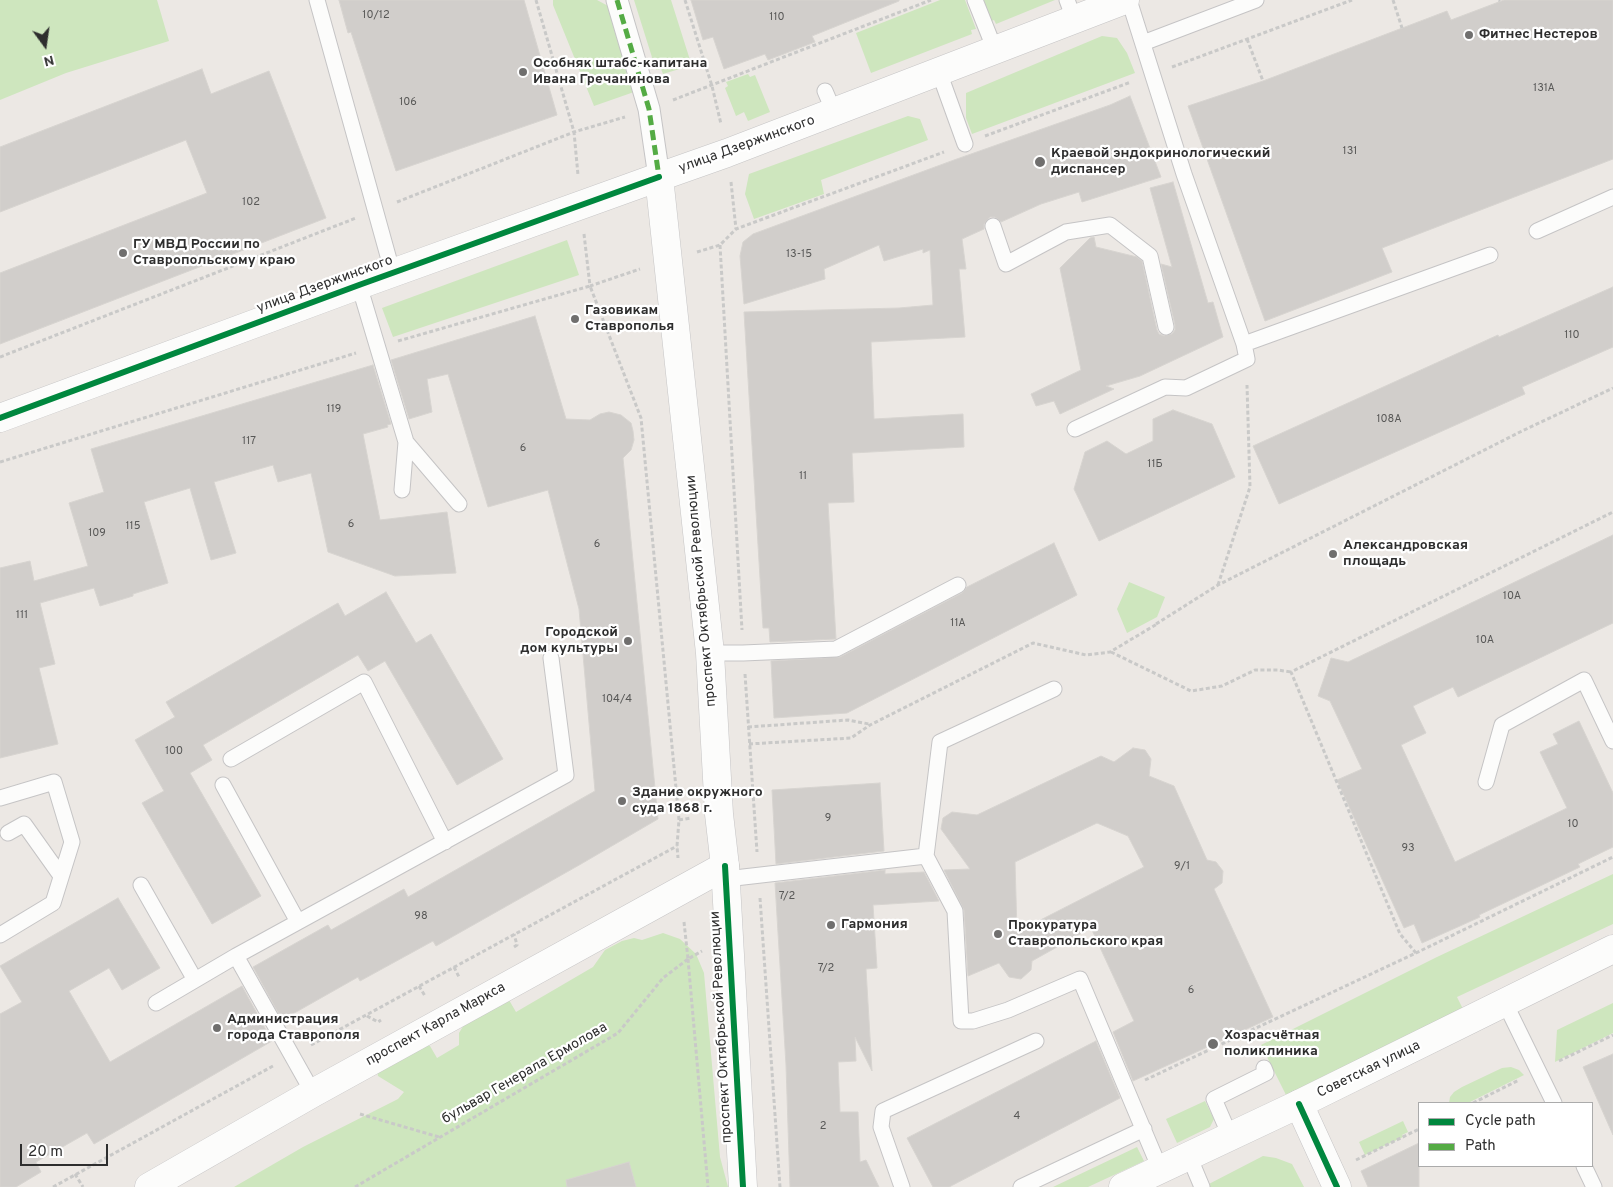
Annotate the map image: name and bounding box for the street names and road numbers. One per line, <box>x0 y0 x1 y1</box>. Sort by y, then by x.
street label: улица Дзержинского <box>677 113 817 177</box>
street label: улица Дзержинского <box>255 253 395 317</box>
street label: проспект Октябрьской Революции <box>683 474 721 708</box>
street label: проспект Октябрьской Революции <box>708 910 736 1144</box>
street label: проспект Карла Маркса <box>363 980 509 1070</box>
street label: бульвар Генерала Ермолова <box>439 1020 611 1128</box>
street label: Советская улица <box>1315 1038 1423 1102</box>

